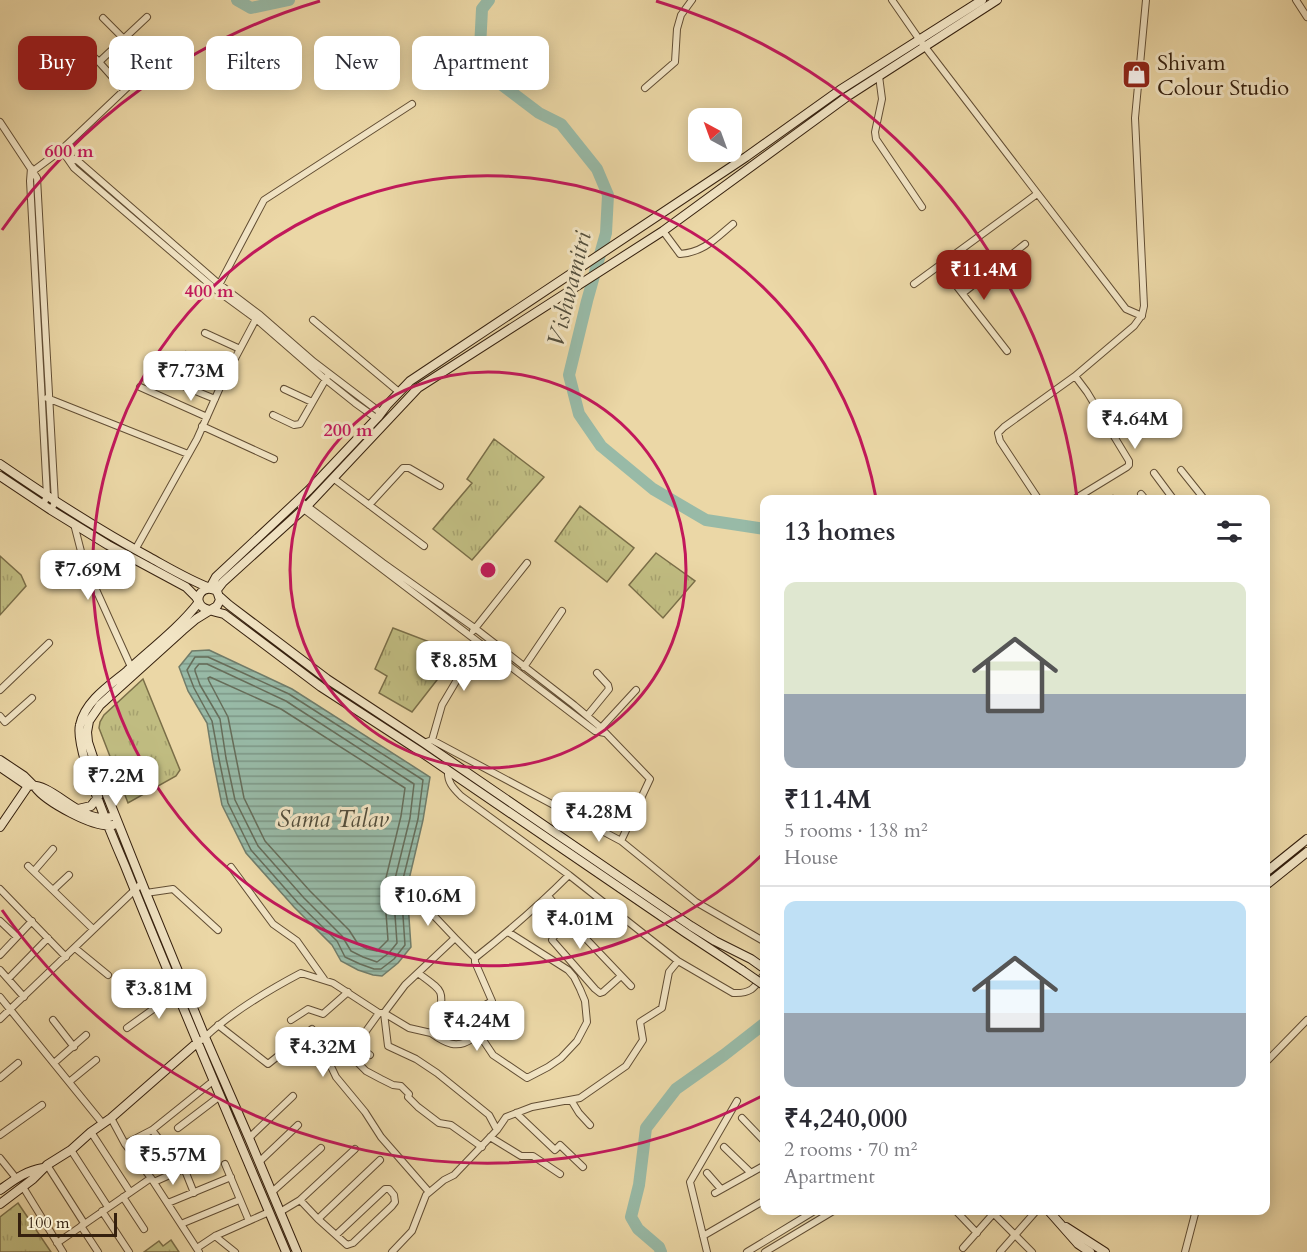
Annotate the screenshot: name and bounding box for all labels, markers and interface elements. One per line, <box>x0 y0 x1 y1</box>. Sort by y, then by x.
chip: Buy <box>18 36 97 90</box>
chip: Rent <box>109 36 194 90</box>
chip: Filters <box>206 36 302 90</box>
chip: New <box>314 36 400 90</box>
chip: Apartment <box>412 36 549 90</box>
place label: Shivam Colour Studio <box>1157 48 1289 103</box>
shop icon: Shivam Colour Studio <box>1120 59 1152 91</box>
north arrow <box>688 108 742 162</box>
map controls <box>688 108 742 162</box>
text: 600 m <box>44 139 94 164</box>
water label: Vishwamitri <box>539 228 600 350</box>
pin: ₹11.4M <box>935 250 1033 301</box>
text: ₹11.4M <box>950 256 1018 283</box>
text: 400 m <box>184 279 234 304</box>
pin: ₹7.73M <box>142 351 240 402</box>
text: ₹7.73M <box>157 357 225 384</box>
pin: ₹4.64M <box>1086 399 1184 450</box>
text: ₹4.64M <box>1101 405 1169 432</box>
text: 200 m <box>323 418 373 443</box>
text: 13 homes <box>784 514 895 549</box>
icon: filters <box>1213 515 1246 548</box>
pin: ₹7.69M <box>39 550 137 601</box>
text: ₹7.69M <box>54 556 122 583</box>
centre of rings <box>478 560 498 580</box>
icon: home <box>961 621 1069 729</box>
pin: ₹8.85M <box>415 641 513 692</box>
text: ₹8.85M <box>430 647 498 674</box>
pin: ₹7.2M <box>74 756 158 807</box>
text: ₹7.2M <box>87 762 145 789</box>
text: ₹11.4M <box>784 782 872 817</box>
pin: ₹4.28M <box>550 792 648 843</box>
text: ₹4.28M <box>565 798 633 825</box>
water label: Sama Talav <box>277 803 389 836</box>
text: 5 rooms · 138 m² <box>784 817 928 844</box>
text: House <box>784 844 838 871</box>
pin: ₹10.6M <box>379 876 477 927</box>
text: ₹10.6M <box>394 882 462 909</box>
pin: ₹4.01M <box>531 899 629 950</box>
text: ₹4.01M <box>546 905 614 932</box>
icon: home <box>961 940 1069 1048</box>
pin: ₹3.81M <box>110 969 208 1020</box>
text: ₹3.81M <box>125 975 193 1002</box>
pin: ₹4.24M <box>428 1001 526 1052</box>
text: ₹4.24M <box>443 1007 511 1034</box>
pin: ₹4.32M <box>274 1027 372 1078</box>
text: ₹4.32M <box>289 1033 357 1060</box>
text: ₹4,240,000 <box>784 1101 907 1136</box>
pin: ₹5.57M <box>124 1135 222 1186</box>
text: 2 rooms · 70 m² <box>784 1136 917 1163</box>
text: ₹5.57M <box>139 1141 207 1168</box>
text: Apartment <box>784 1163 875 1190</box>
scale bar <box>18 1210 117 1238</box>
text: 100 m <box>27 1212 69 1234</box>

